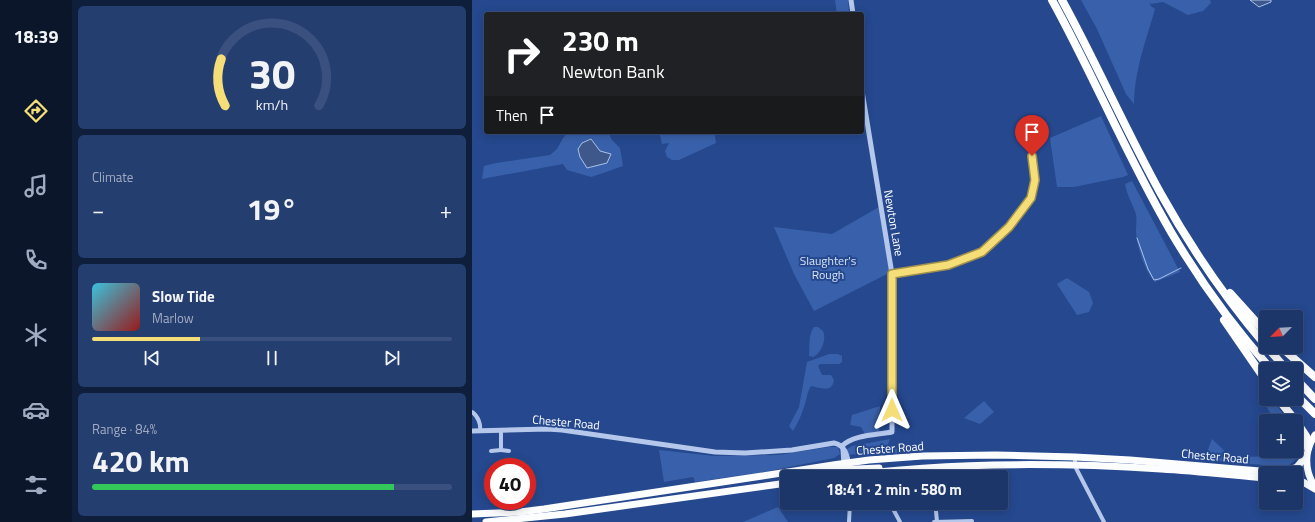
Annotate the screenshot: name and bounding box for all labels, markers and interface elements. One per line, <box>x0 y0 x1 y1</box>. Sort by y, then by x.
text: 230 m <box>562 19 639 62</box>
text: 18:39 <box>14 23 58 50</box>
icon: right <box>496 28 548 80</box>
text: 30 <box>249 41 295 104</box>
text: Newton Bank <box>562 58 665 85</box>
text: km/h <box>256 93 288 115</box>
icon: directions <box>22 97 50 125</box>
text: Then <box>496 104 528 127</box>
icon: arrive <box>536 104 558 126</box>
pin <box>1015 115 1049 156</box>
icon: arrive <box>1021 121 1043 143</box>
text: Climate <box>92 167 133 187</box>
icon: music <box>22 172 50 200</box>
text: 19° <box>247 186 297 232</box>
street label: Newton Lane <box>879 188 909 258</box>
text: − <box>92 193 104 227</box>
text: + <box>440 193 452 227</box>
icon: phone <box>22 246 50 274</box>
park label: Slaughter's Rough <box>800 251 857 284</box>
text: Slow Tide <box>152 285 215 308</box>
text: Marlow <box>152 308 194 328</box>
north arrow <box>1259 310 1303 354</box>
map controls <box>1259 310 1303 510</box>
icon: climate <box>22 321 50 349</box>
icon: previous <box>141 347 163 369</box>
icon: pause <box>261 347 283 369</box>
icon: next <box>381 347 403 369</box>
button: layers <box>1259 362 1303 406</box>
position arrow <box>871 389 913 431</box>
icon: car <box>22 396 50 424</box>
street label: Chester Road <box>531 410 601 434</box>
button: + <box>1259 414 1303 458</box>
text: Range · 84% <box>92 419 157 439</box>
street label: Chester Road <box>856 436 924 460</box>
text: 420 km <box>92 438 190 484</box>
street label: Chester Road <box>1180 444 1250 468</box>
speed limit sign: 40 <box>484 458 536 510</box>
button: − <box>1259 466 1303 510</box>
icon: filters <box>22 471 50 499</box>
text: 18:41 · 2 min · 580 m <box>826 478 962 501</box>

